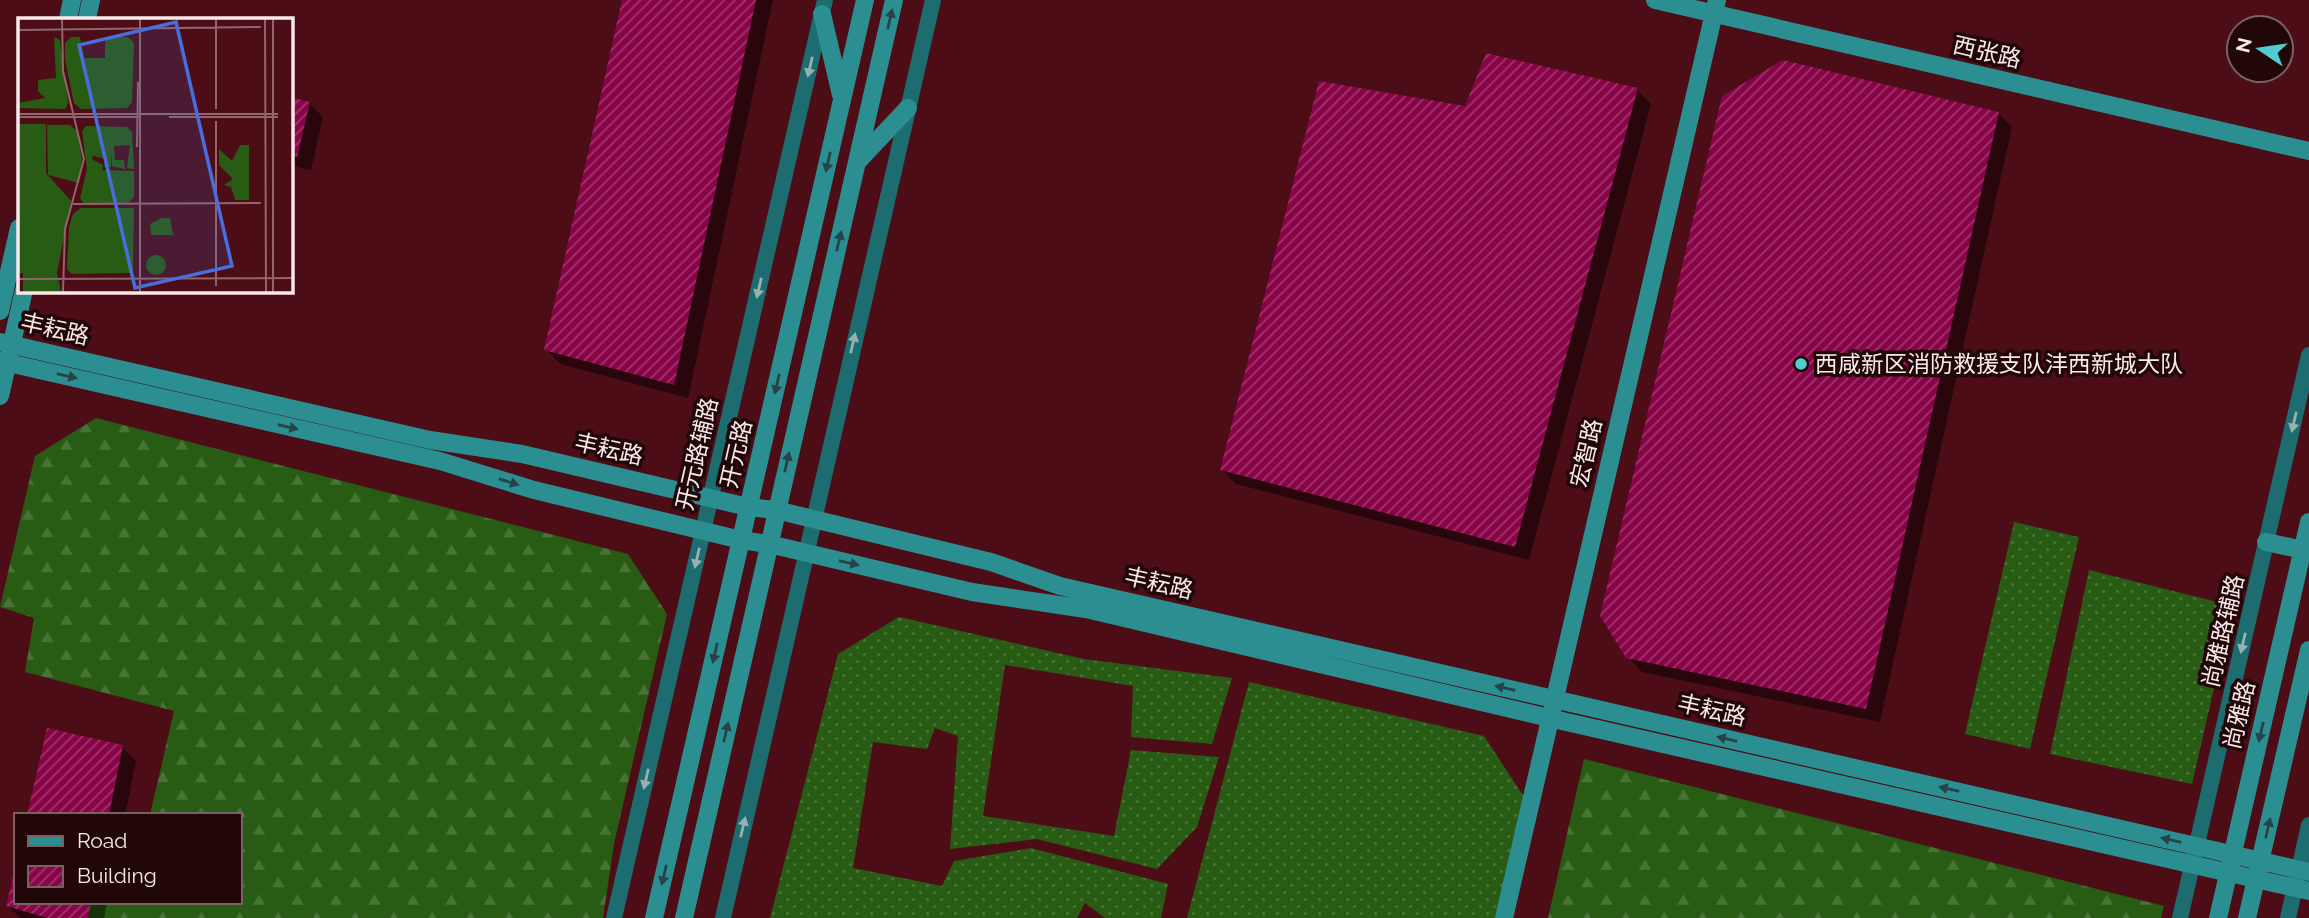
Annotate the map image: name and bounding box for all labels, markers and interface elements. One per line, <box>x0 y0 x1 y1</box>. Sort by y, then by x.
one-way arrow <box>885 8 896 30</box>
north arrow <box>2225 14 2295 84</box>
inset map <box>18 18 292 292</box>
street label: 西张路 <box>1950 31 2024 72</box>
text: N <box>2231 36 2256 55</box>
one-way arrow <box>804 56 815 78</box>
one-way arrow <box>822 151 833 173</box>
one-way arrow <box>833 230 844 252</box>
one-way arrow <box>753 277 764 299</box>
street label: 丰耘路 <box>18 308 92 349</box>
one-way arrow <box>848 332 859 354</box>
place label: 西咸新区消防救援支队沣西新城大队 <box>1815 350 2183 377</box>
marker: 西咸新区消防救援支队沣西新城大队 <box>1793 356 1809 372</box>
one-way arrow <box>56 371 78 382</box>
one-way arrow <box>771 373 782 395</box>
street label: 开元路辅路 <box>670 395 723 513</box>
one-way arrow <box>2288 411 2299 433</box>
street label: 宏智路 <box>1565 416 1606 490</box>
street label: 开元路 <box>715 417 756 491</box>
one-way arrow <box>277 422 299 433</box>
street label: 丰耘路 <box>572 428 646 469</box>
one-way arrow <box>782 451 793 473</box>
one-way arrow <box>499 478 520 488</box>
one-way arrow <box>691 547 702 569</box>
one-way arrow <box>838 558 860 569</box>
street label: 丰耘路 <box>1122 562 1196 603</box>
street label: 尚雅路辅路 <box>2196 572 2249 690</box>
one-way arrow <box>2237 632 2248 654</box>
one-way arrow <box>709 642 720 664</box>
street label: 尚雅路 <box>2218 678 2259 752</box>
one-way arrow <box>1494 682 1516 693</box>
street label: 丰耘路 <box>1675 689 1749 730</box>
one-way arrow <box>721 721 732 743</box>
one-way arrow <box>2255 721 2266 743</box>
one-way arrow <box>1716 733 1738 744</box>
one-way arrow <box>640 768 651 790</box>
one-way arrow <box>1938 784 1960 795</box>
legend <box>14 813 242 904</box>
one-way arrow <box>738 816 749 838</box>
one-way arrow <box>2263 817 2274 839</box>
text: Road <box>77 828 127 853</box>
one-way arrow <box>2160 834 2182 845</box>
text: Building <box>77 863 157 888</box>
one-way arrow <box>658 864 669 886</box>

